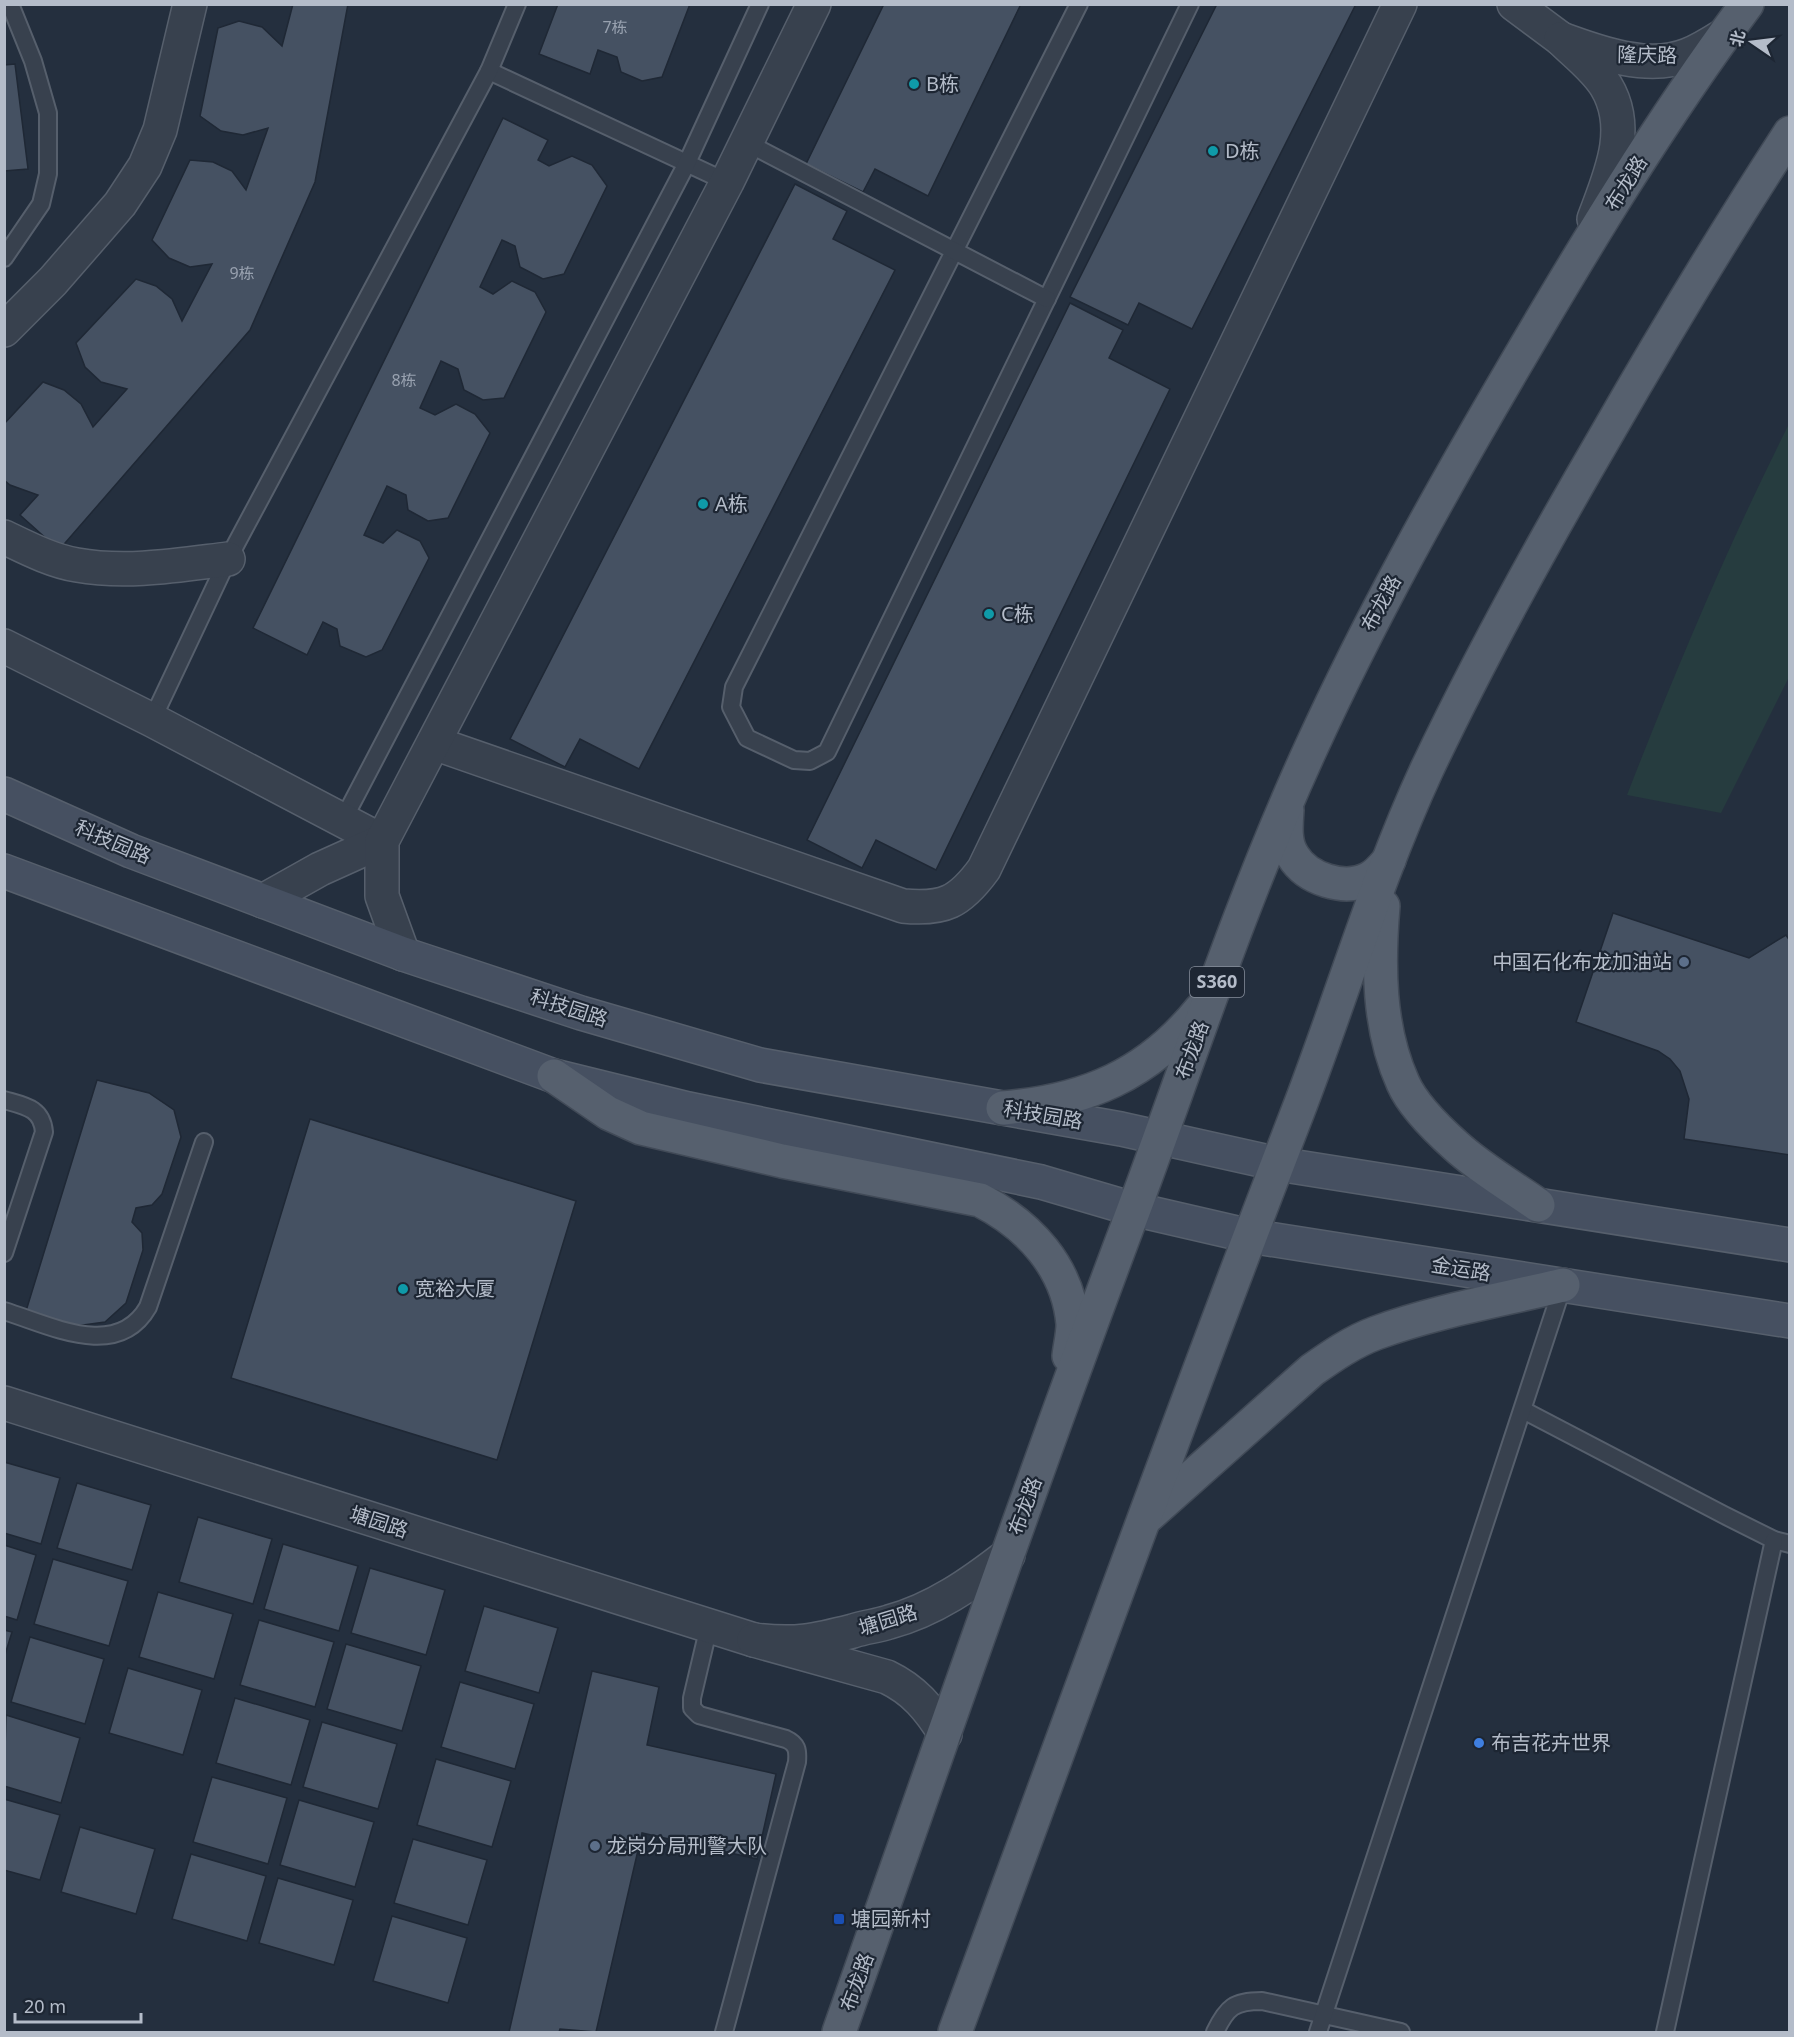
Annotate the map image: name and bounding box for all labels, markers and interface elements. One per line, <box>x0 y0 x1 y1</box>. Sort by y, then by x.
north arrow <box>1722 12 1782 72</box>
house number: 7栋 <box>602 16 628 38</box>
text: 北 <box>1725 28 1750 49</box>
street label: 隆庆路 <box>1617 40 1677 69</box>
place label: B栋 <box>926 70 959 97</box>
marker: B栋 <box>907 77 921 91</box>
place label: D栋 <box>1225 137 1260 164</box>
marker: D栋 <box>1206 144 1220 158</box>
street label: 布龙路 <box>1598 150 1653 215</box>
house number: 9栋 <box>229 262 255 284</box>
house number: 8栋 <box>391 369 417 391</box>
place label: A栋 <box>715 490 748 517</box>
marker: A栋 <box>696 497 710 511</box>
street label: 布龙路 <box>1355 570 1407 636</box>
place label: C栋 <box>1001 600 1034 627</box>
marker: C栋 <box>982 607 996 621</box>
street label: 科技园路 <box>71 813 155 870</box>
place label: 中国石化布龙加油站 <box>1492 948 1672 975</box>
marker: 中国石化布龙加油站 <box>1677 955 1691 969</box>
road number: S360 <box>1190 967 1244 997</box>
street label: 科技园路 <box>527 982 611 1033</box>
street label: 布龙路 <box>1169 1017 1214 1083</box>
street label: 科技园路 <box>1001 1094 1085 1135</box>
street label: 金运路 <box>1429 1250 1493 1287</box>
place label: 宽裕大厦 <box>415 1275 495 1302</box>
marker: 宽裕大厦 <box>396 1282 410 1296</box>
street label: 布龙路 <box>1002 1473 1047 1539</box>
street label: 塘园路 <box>346 1499 412 1544</box>
street label: 塘园路 <box>855 1598 920 1641</box>
place label: 布吉花卉世界 <box>1491 1729 1611 1756</box>
marker: 布吉花卉世界 <box>1472 1736 1486 1750</box>
place label: 龙岗分局刑警大队 <box>607 1832 767 1859</box>
marker: 龙岗分局刑警大队 <box>588 1839 602 1853</box>
place label: 塘园新村 <box>851 1905 931 1932</box>
marker: 塘园新村 <box>832 1912 846 1926</box>
street label: 布龙路 <box>834 1949 879 2015</box>
scale bar <box>15 1986 141 2024</box>
text: 20 m <box>24 1994 66 2018</box>

